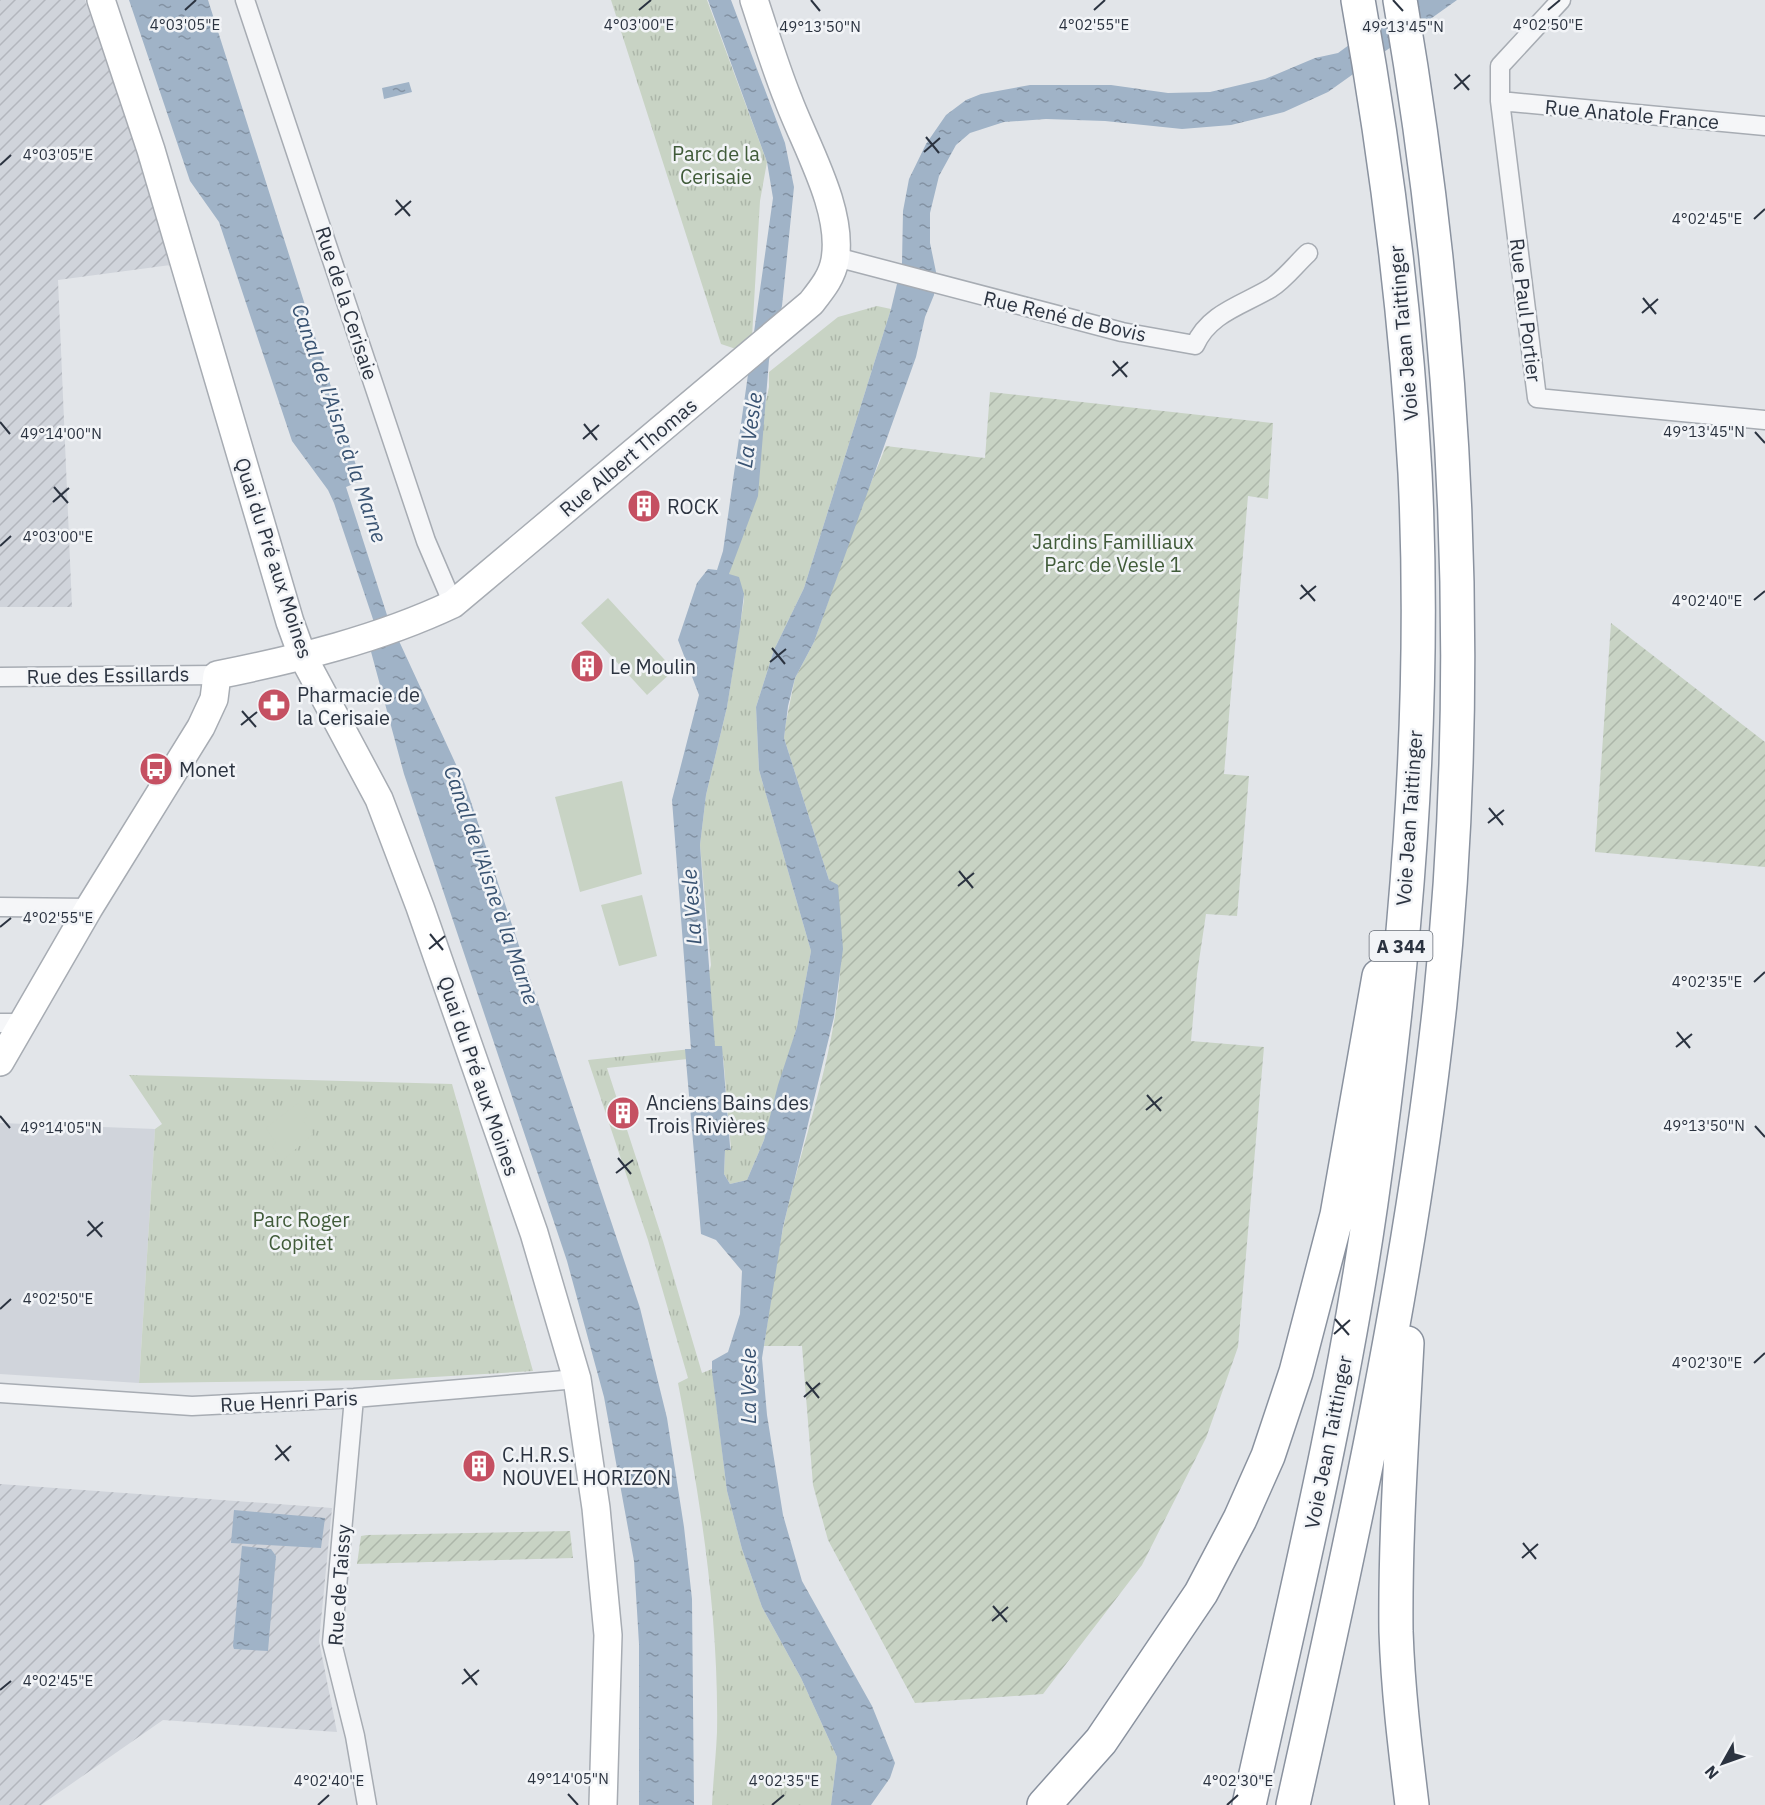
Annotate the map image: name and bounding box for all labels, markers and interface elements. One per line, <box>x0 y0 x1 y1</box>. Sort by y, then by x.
text: 4°03'05"E <box>150 15 220 34</box>
text: 4°03'00"E <box>604 15 674 34</box>
text: 4°02'55"E <box>1059 15 1129 34</box>
text: 4°02'50"E <box>1513 15 1583 34</box>
text: 49°13'50"N <box>779 17 861 36</box>
text: 49°13'45"N <box>1362 17 1444 36</box>
street label: Rue Anatole France <box>1544 93 1720 135</box>
park label: Parc de la Cerisaie <box>672 140 760 190</box>
text: 4°03'05"E <box>23 145 93 164</box>
text: 4°02'45"E <box>1672 209 1742 228</box>
street label: Rue de la Cerisaie <box>309 223 385 383</box>
street label: Rue Paul Portier <box>1504 237 1548 383</box>
street label: Voie Jean Taittinger <box>1382 244 1424 422</box>
street label: Rue René de Bovis <box>981 284 1149 348</box>
water label: Canal de l'Aisne à la Marne <box>286 300 394 546</box>
water label: La Vesle <box>730 390 768 469</box>
street label: Rue Albert Thomas <box>554 391 702 523</box>
text: 49°13'45"N <box>1663 422 1745 441</box>
text: 49°14'00"N <box>20 424 102 443</box>
street label: Quai du Pré aux Moines <box>229 454 319 662</box>
building icon: ROCK <box>626 488 662 524</box>
place label: ROCK <box>667 493 719 520</box>
text: 4°03'00"E <box>23 527 93 546</box>
park label: Jardins Familliaux Parc de Vesle 1 <box>1032 528 1194 578</box>
text: 4°02'40"E <box>1672 591 1742 610</box>
building icon: Le Moulin <box>569 648 605 684</box>
place label: Le Moulin <box>610 653 696 680</box>
street label: Rue des Essillards <box>26 660 190 690</box>
place label: Pharmacie de la Cerisaie <box>297 681 420 731</box>
pharmacy icon: Pharmacie de la Cerisaie <box>256 687 292 723</box>
street label: Voie Jean Taittinger <box>1389 729 1429 907</box>
bus stop icon: Monet <box>138 751 174 787</box>
place label: Monet <box>179 756 236 783</box>
water label: Canal de l'Aisne à la Marne <box>438 762 546 1008</box>
water label: La Vesle <box>674 868 708 946</box>
text: 4°02'55"E <box>23 908 93 927</box>
road number: A 344 <box>1370 931 1432 961</box>
street label: Quai du Pré aux Moines <box>432 972 526 1180</box>
text: 4°02'35"E <box>1672 972 1742 991</box>
place label: Anciens Bains des Trois Rivières <box>646 1089 809 1139</box>
building icon: Anciens Bains des Trois Rivières <box>605 1095 641 1131</box>
text: 49°13'50"N <box>1663 1116 1745 1135</box>
text: 49°14'05"N <box>20 1118 102 1137</box>
park label: Parc Roger Copitet <box>252 1206 350 1256</box>
text: 4°02'50"E <box>23 1289 93 1308</box>
water label: La Vesle <box>734 1348 762 1424</box>
street label: Voie Jean Taittinger <box>1298 1353 1358 1531</box>
text: 4°02'30"E <box>1672 1353 1742 1372</box>
street label: Rue Henri Paris <box>219 1384 359 1418</box>
place label: C.H.R.S. NOUVEL HORIZON <box>502 1441 671 1491</box>
building icon: C.H.R.S. NOUVEL HORIZON <box>461 1448 497 1484</box>
street label: Rue de Taissy <box>321 1523 357 1647</box>
text: 4°02'45"E <box>23 1671 93 1690</box>
north arrow <box>1693 1733 1753 1793</box>
text: N <box>1700 1762 1723 1784</box>
text: 49°14'05"N <box>527 1769 609 1788</box>
text: 4°02'40"E <box>294 1771 364 1790</box>
text: 4°02'35"E <box>749 1771 819 1790</box>
text: 4°02'30"E <box>1203 1771 1273 1790</box>

